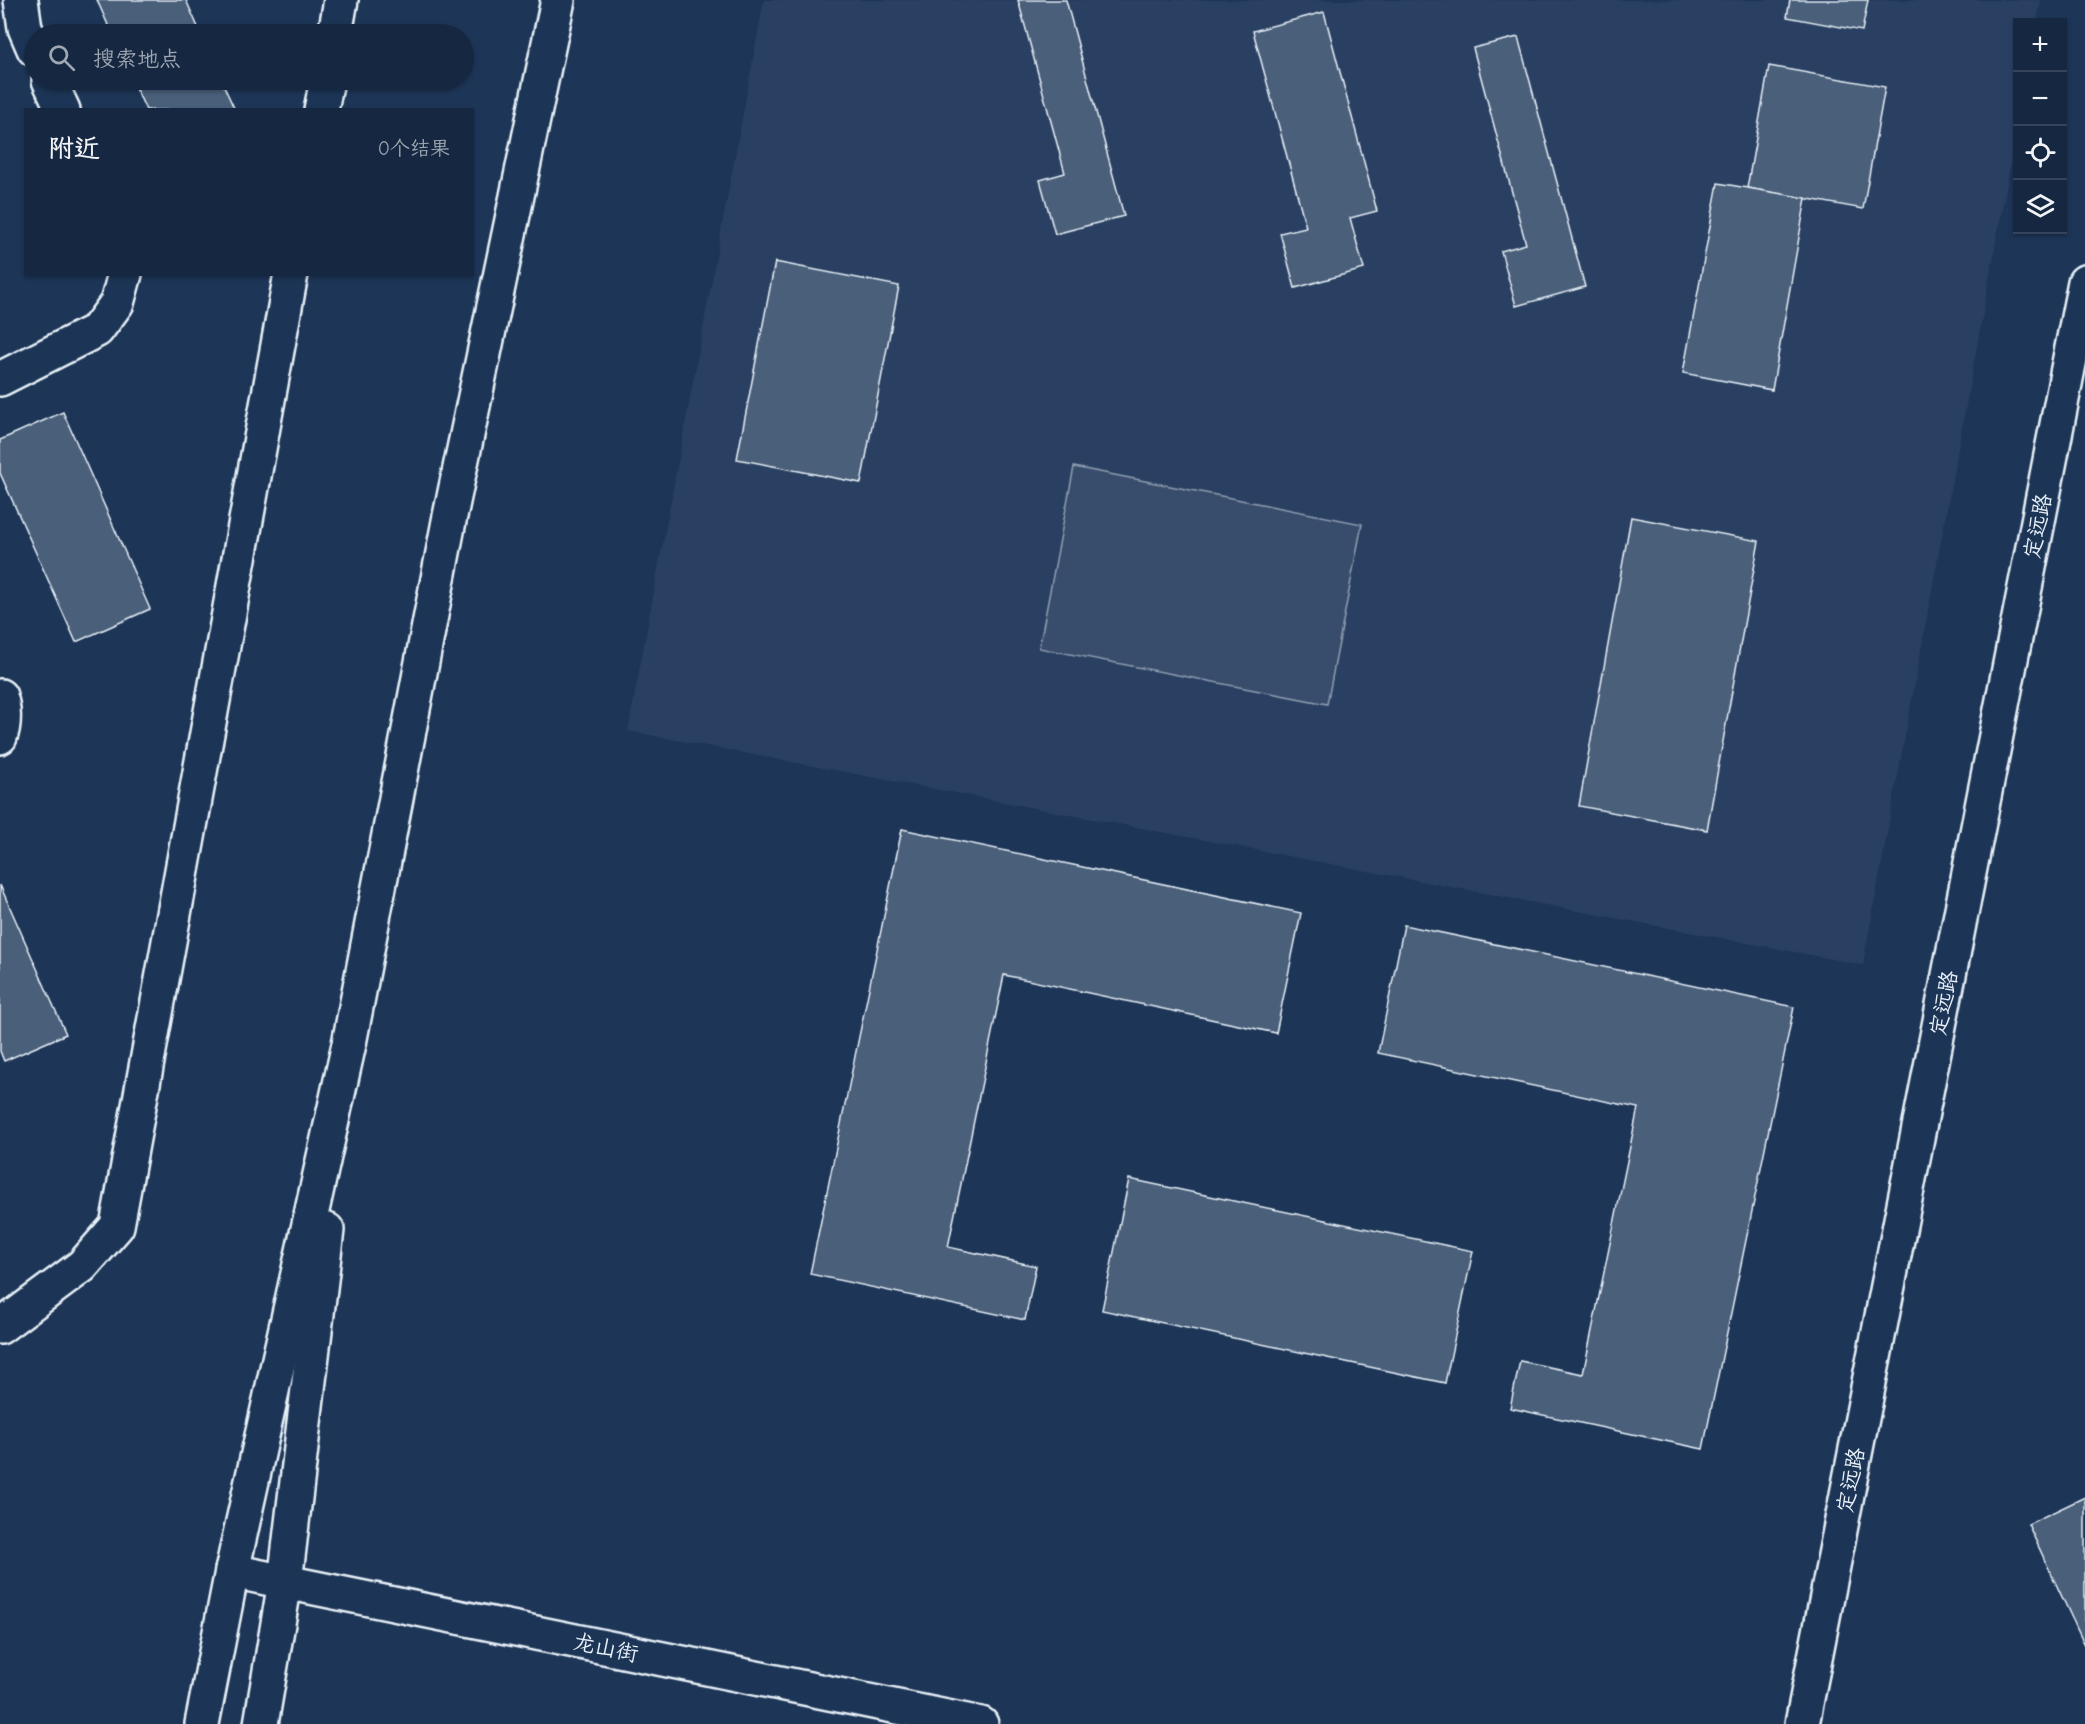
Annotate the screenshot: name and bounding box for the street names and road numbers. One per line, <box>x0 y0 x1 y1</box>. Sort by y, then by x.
street label: 定远路 <box>2019 491 2057 561</box>
street label: 定远路 <box>1925 968 1963 1038</box>
street label: 定远路 <box>1832 1445 1870 1515</box>
street label: 龙山街 <box>571 1628 641 1668</box>

